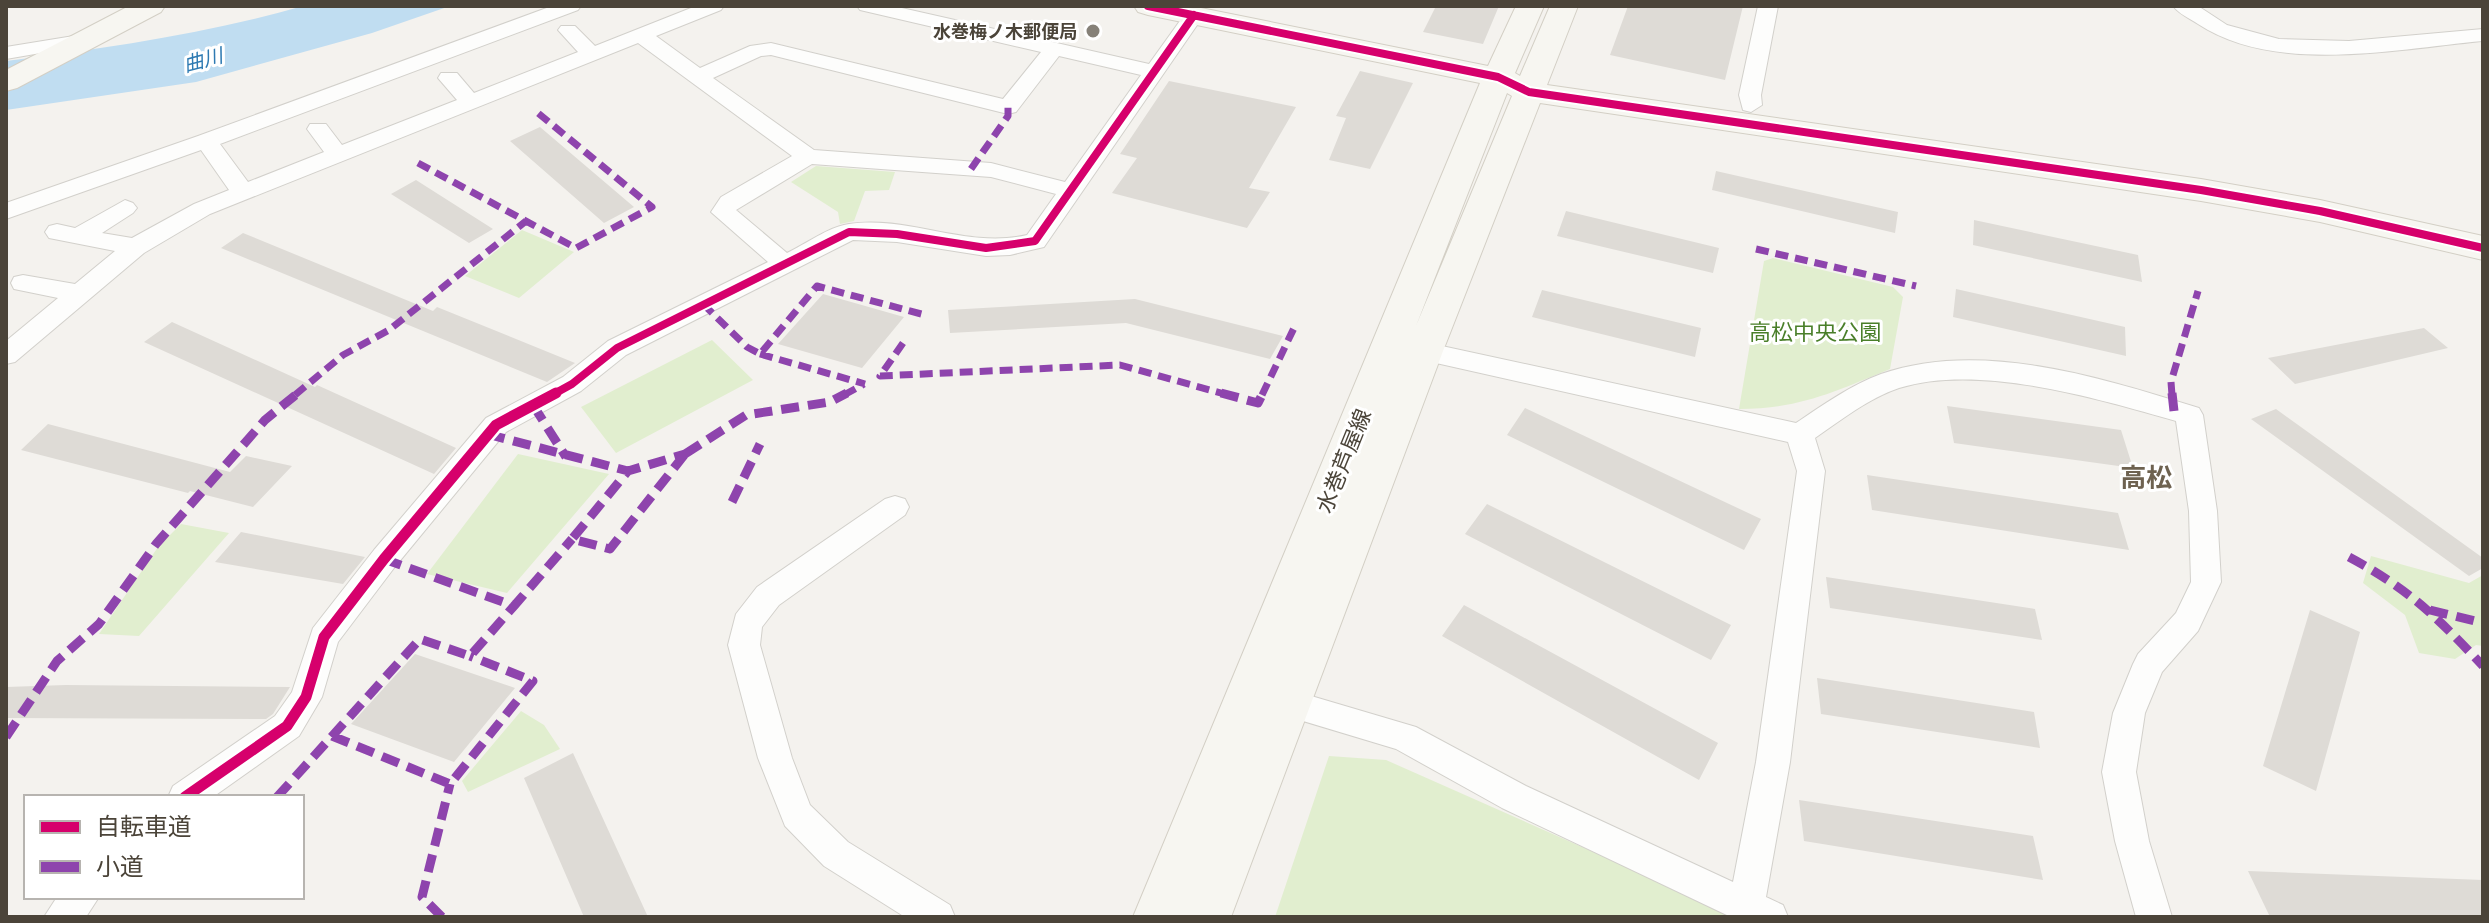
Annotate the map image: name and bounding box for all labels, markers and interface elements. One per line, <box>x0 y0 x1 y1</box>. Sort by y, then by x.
place label: 水巻梅ノ木郵便局 <box>933 19 1077 44</box>
marker: 水巻梅ノ木郵便局 <box>1084 22 1102 40</box>
water label: 曲川 <box>180 41 228 79</box>
park label: 高松中央公園 <box>1749 317 1881 348</box>
street label: 水巻芦屋線 <box>1309 404 1379 518</box>
district label: 高松 <box>2120 460 2172 496</box>
legend <box>24 795 304 899</box>
text: 自転車道 <box>96 810 192 843</box>
text: 小道 <box>96 850 144 883</box>

